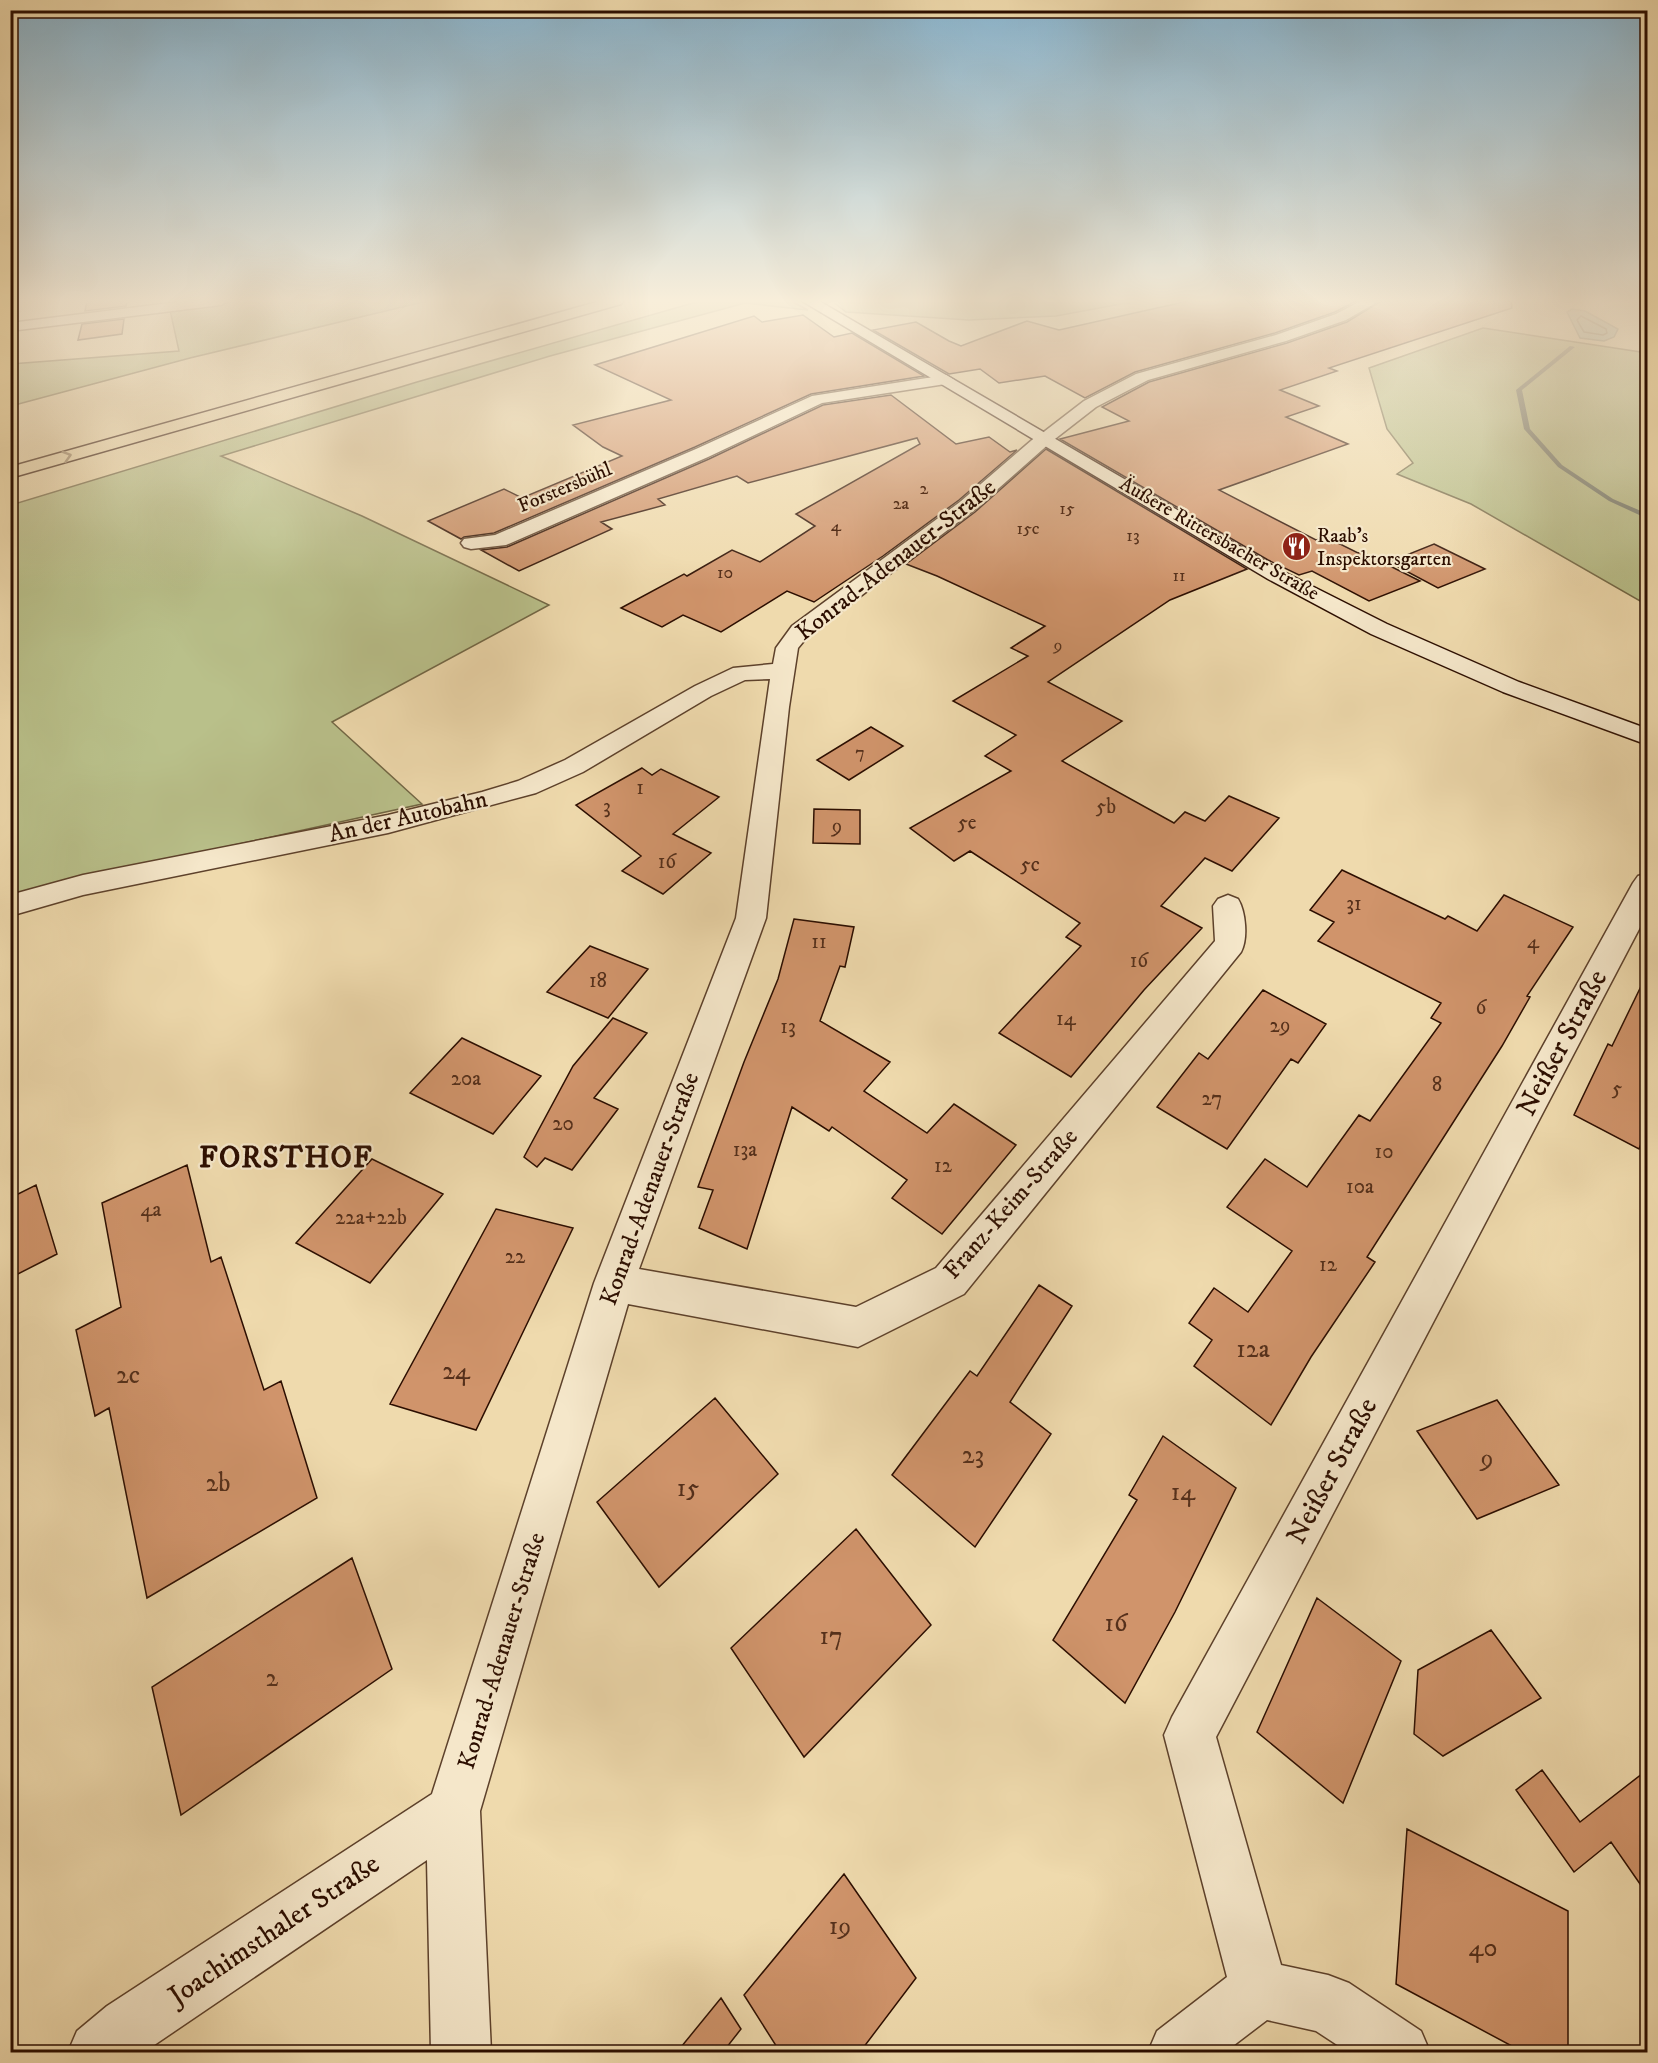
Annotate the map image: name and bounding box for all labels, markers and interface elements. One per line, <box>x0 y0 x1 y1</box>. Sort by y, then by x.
one-way arrow <box>61 451 71 463</box>
street label: Forstersbühl <box>514 457 616 519</box>
street label: Äußere Rittersbacher Straße <box>1115 472 1323 606</box>
street label: Konrad-Adenauer-Straße <box>790 473 1002 647</box>
house number: 2 <box>920 478 929 500</box>
house number: 2a <box>893 493 910 515</box>
house number: 15 <box>1059 498 1075 520</box>
house number: 4 <box>831 515 842 537</box>
house number: 15c <box>1016 518 1040 540</box>
place label: Raab's Inspektorsgarten <box>1317 524 1452 572</box>
house number: 13 <box>1126 525 1140 547</box>
restaurant icon: Raab's Inspektorsgarten <box>1280 531 1312 563</box>
house number: 10 <box>717 562 733 584</box>
house number: 11 <box>1172 565 1186 587</box>
house number: 9 <box>1053 635 1062 657</box>
house number: 7 <box>855 742 865 764</box>
house number: 1 <box>636 775 644 801</box>
street label: An der Autobahn <box>326 784 491 850</box>
house number: 3 <box>603 794 611 820</box>
house number: 5b <box>1096 794 1116 820</box>
house number: 5e <box>957 810 977 836</box>
house number: 9 <box>831 814 842 840</box>
house number: 16 <box>658 849 677 875</box>
house number: 5c <box>1020 852 1040 878</box>
house number: 31 <box>1346 891 1362 917</box>
house number: 11 <box>811 929 827 955</box>
house number: 4 <box>1527 929 1540 955</box>
house number: 16 <box>1130 948 1149 974</box>
street label: Neißer Straße <box>1509 964 1615 1122</box>
house number: 18 <box>589 968 607 994</box>
house number: 6 <box>1476 995 1488 1021</box>
house number: 14 <box>1056 1006 1077 1032</box>
house number: 29 <box>1270 1013 1290 1039</box>
house number: 13 <box>780 1014 796 1040</box>
house number: 20a <box>451 1066 481 1092</box>
street label: Konrad-Adenauer-Straße <box>594 1068 706 1310</box>
house number: 8 <box>1432 1072 1442 1098</box>
house number: 5 <box>1612 1076 1622 1102</box>
house number: 27 <box>1202 1086 1222 1112</box>
house number: 20 <box>552 1111 574 1137</box>
street label: Franz-Keim-Straße <box>937 1123 1085 1285</box>
house number: 13a <box>733 1137 757 1163</box>
house number: 10 <box>1375 1139 1393 1165</box>
district label: FORSTHOF <box>199 1140 373 1177</box>
house number: 12 <box>934 1153 953 1179</box>
house number: 10a <box>1346 1174 1374 1200</box>
house number: 4a <box>140 1197 162 1223</box>
house number: 22a+22b <box>335 1205 407 1231</box>
house number: 22 <box>505 1244 526 1270</box>
house number: 12 <box>1319 1252 1338 1278</box>
house number: 12a <box>1236 1333 1270 1366</box>
house number: 24 <box>442 1355 471 1388</box>
house number: 2c <box>116 1359 140 1392</box>
street label: Neißer Straße <box>1279 1392 1385 1550</box>
house number: 23 <box>962 1439 984 1472</box>
house number: 9 <box>1479 1442 1493 1475</box>
house number: 2b <box>206 1467 230 1500</box>
house number: 15 <box>677 1472 699 1505</box>
house number: 14 <box>1171 1476 1196 1509</box>
street label: Konrad-Adenauer-Straße <box>452 1529 552 1773</box>
house number: 16 <box>1105 1607 1129 1640</box>
house number: 17 <box>819 1620 843 1653</box>
house number: 2 <box>266 1662 279 1695</box>
street label: Joachimsthaler Straße <box>159 1846 386 2015</box>
house number: 19 <box>829 1910 851 1943</box>
house number: 40 <box>1469 1932 1497 1965</box>

